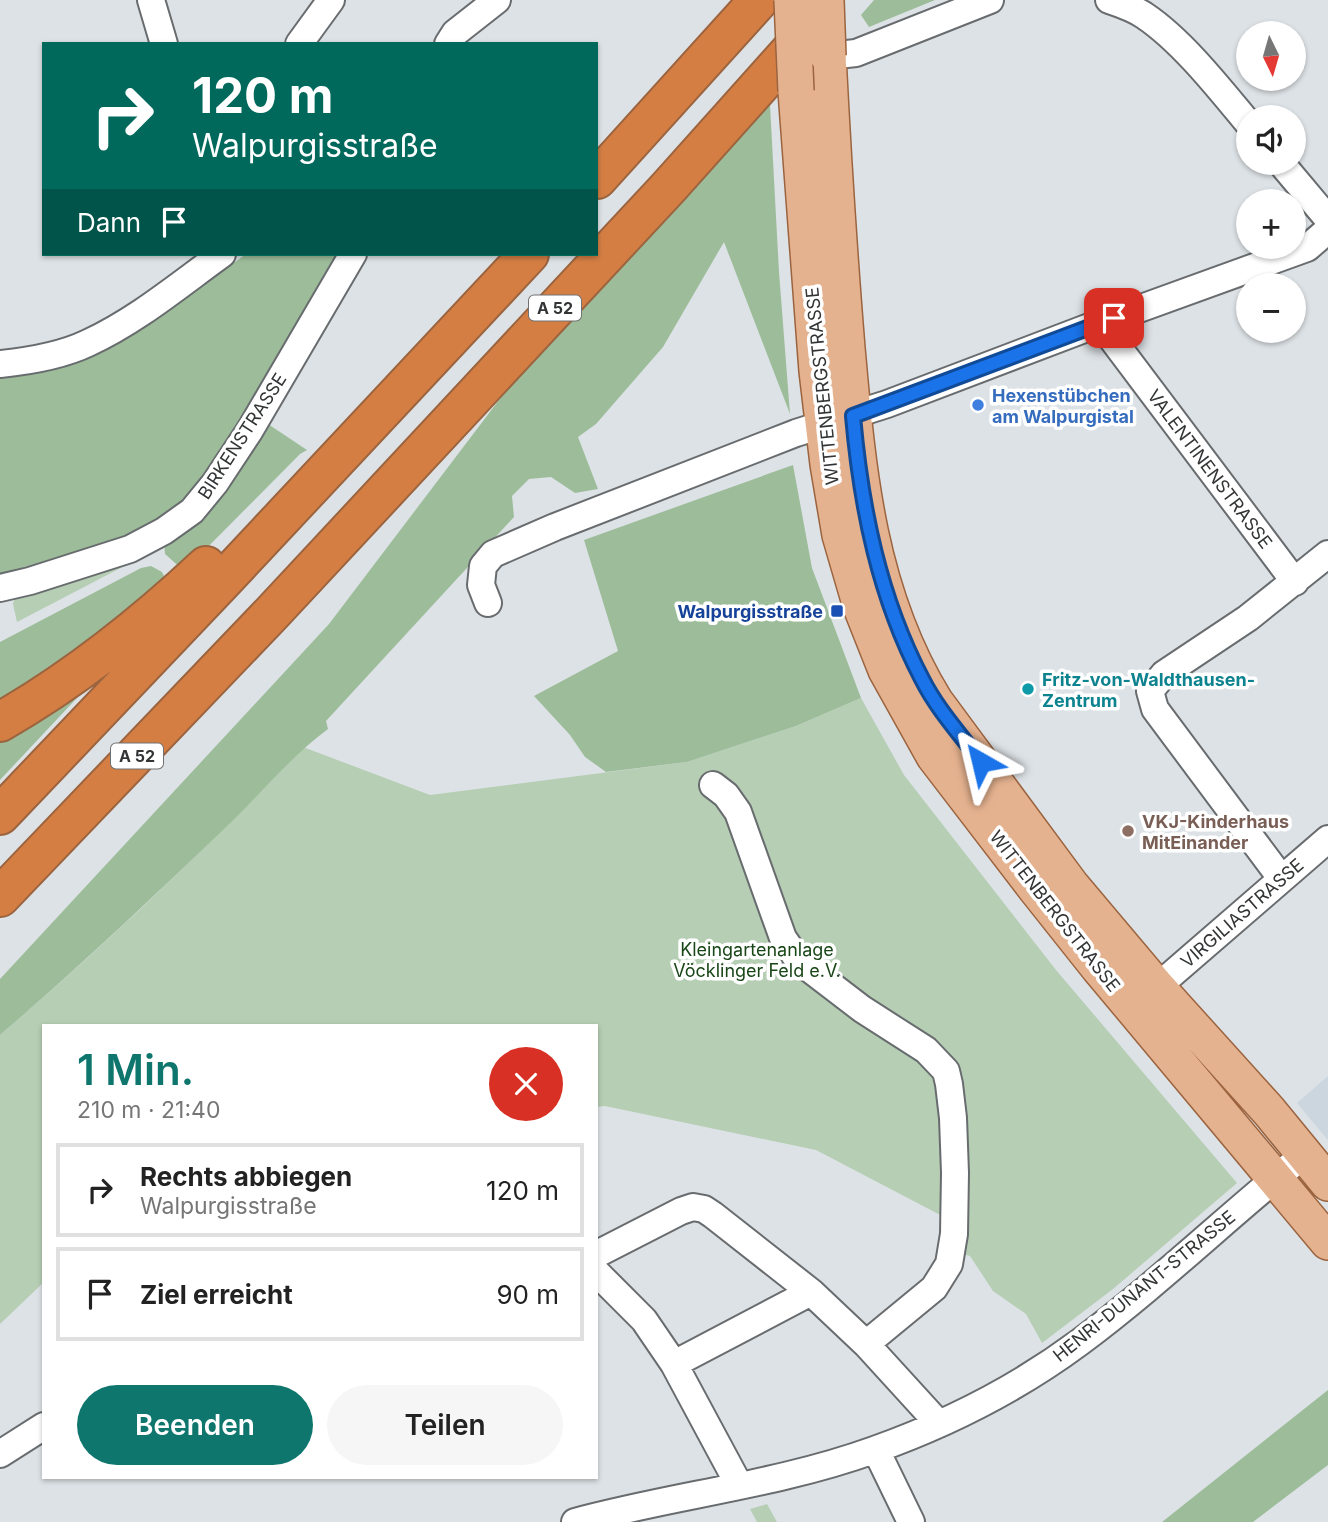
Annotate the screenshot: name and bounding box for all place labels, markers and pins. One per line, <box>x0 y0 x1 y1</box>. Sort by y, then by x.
pin <box>1084 288 1144 348</box>
place label: Hexenstübchen am Walpurgistal <box>992 385 1134 427</box>
marker: Hexenstübchen am Walpurgistal <box>970 397 986 413</box>
place label: Walpurgisstraße <box>677 601 823 622</box>
marker: Walpurgisstraße <box>829 603 845 619</box>
place label: Fritz-von-Waldthausen- Zentrum <box>1042 669 1255 711</box>
marker: Fritz-von-Waldthausen- Zentrum <box>1020 681 1036 697</box>
place label: VKJ-Kinderhaus MitEinander <box>1142 811 1289 853</box>
marker: VKJ-Kinderhaus MitEinander <box>1120 823 1136 839</box>

